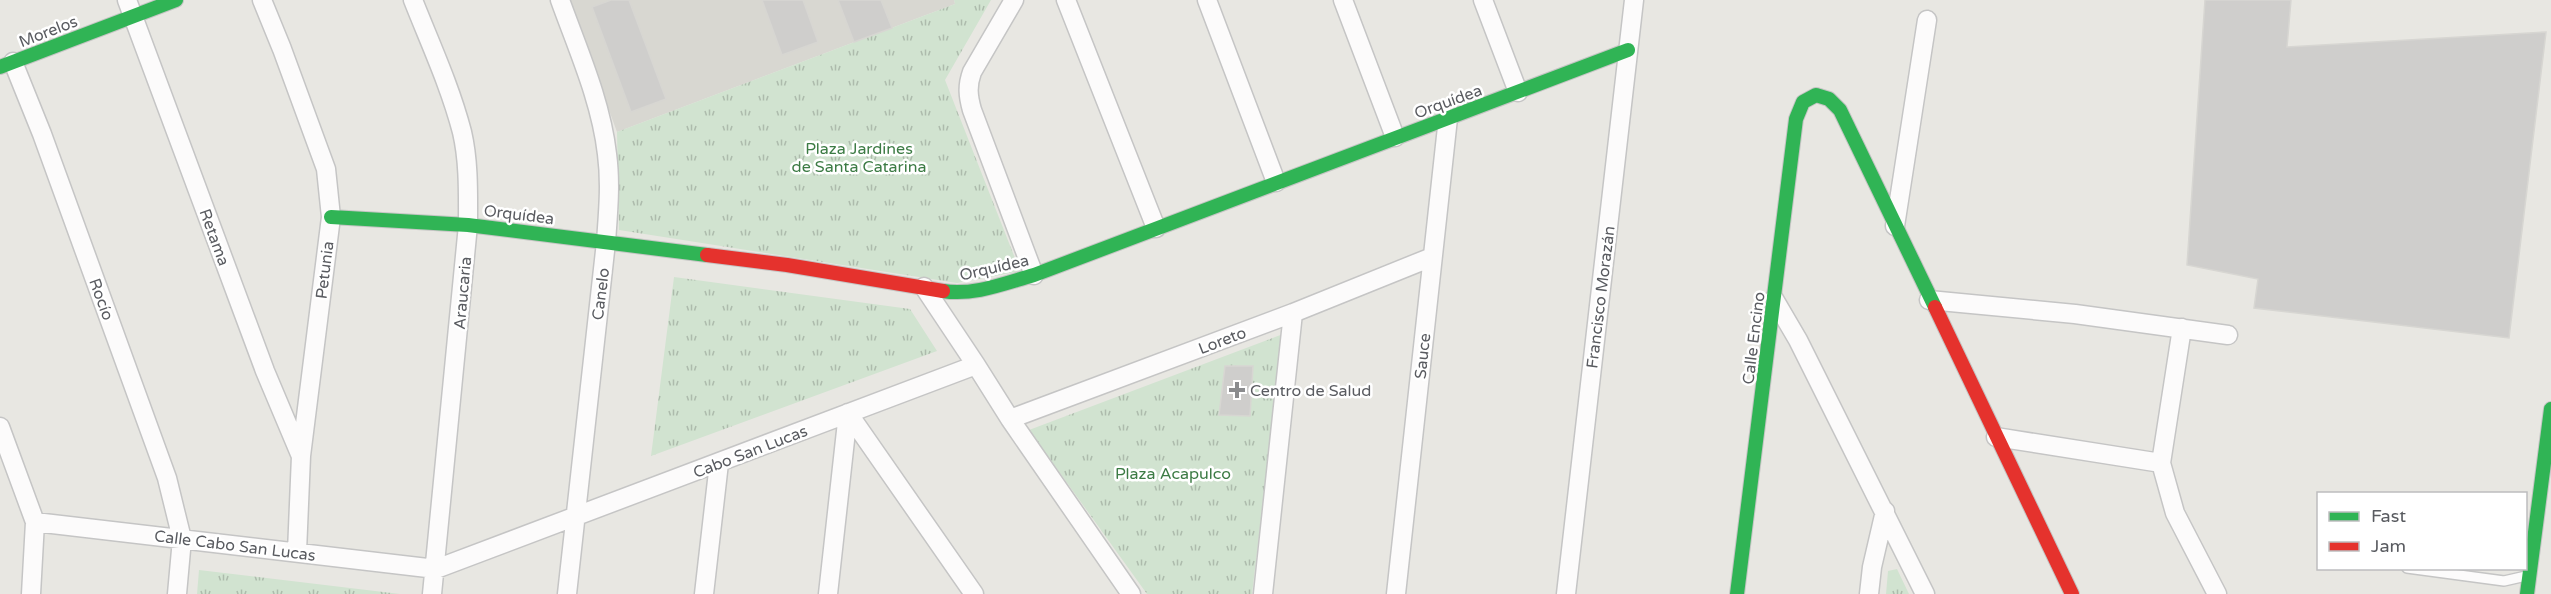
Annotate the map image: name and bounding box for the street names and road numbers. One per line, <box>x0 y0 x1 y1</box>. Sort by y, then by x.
street label: Morelos <box>16 12 81 52</box>
street label: Orquídea <box>1412 80 1485 123</box>
street label: Orquídea <box>483 201 555 229</box>
street label: Retama <box>195 206 234 269</box>
street label: Francisco Morazán <box>1582 225 1620 370</box>
street label: Petunia <box>312 240 338 300</box>
street label: Orquídea <box>958 250 1031 286</box>
street label: Araucaria <box>450 256 476 330</box>
street label: Canelo <box>588 267 614 321</box>
street label: Rocío <box>84 276 118 323</box>
street label: Calle Encino <box>1738 291 1770 386</box>
street label: Loreto <box>1196 323 1249 359</box>
street label: Sauce <box>1411 332 1435 380</box>
street label: Cabo San Lucas <box>690 421 810 483</box>
street label: Calle Cabo San Lucas <box>153 526 317 566</box>

